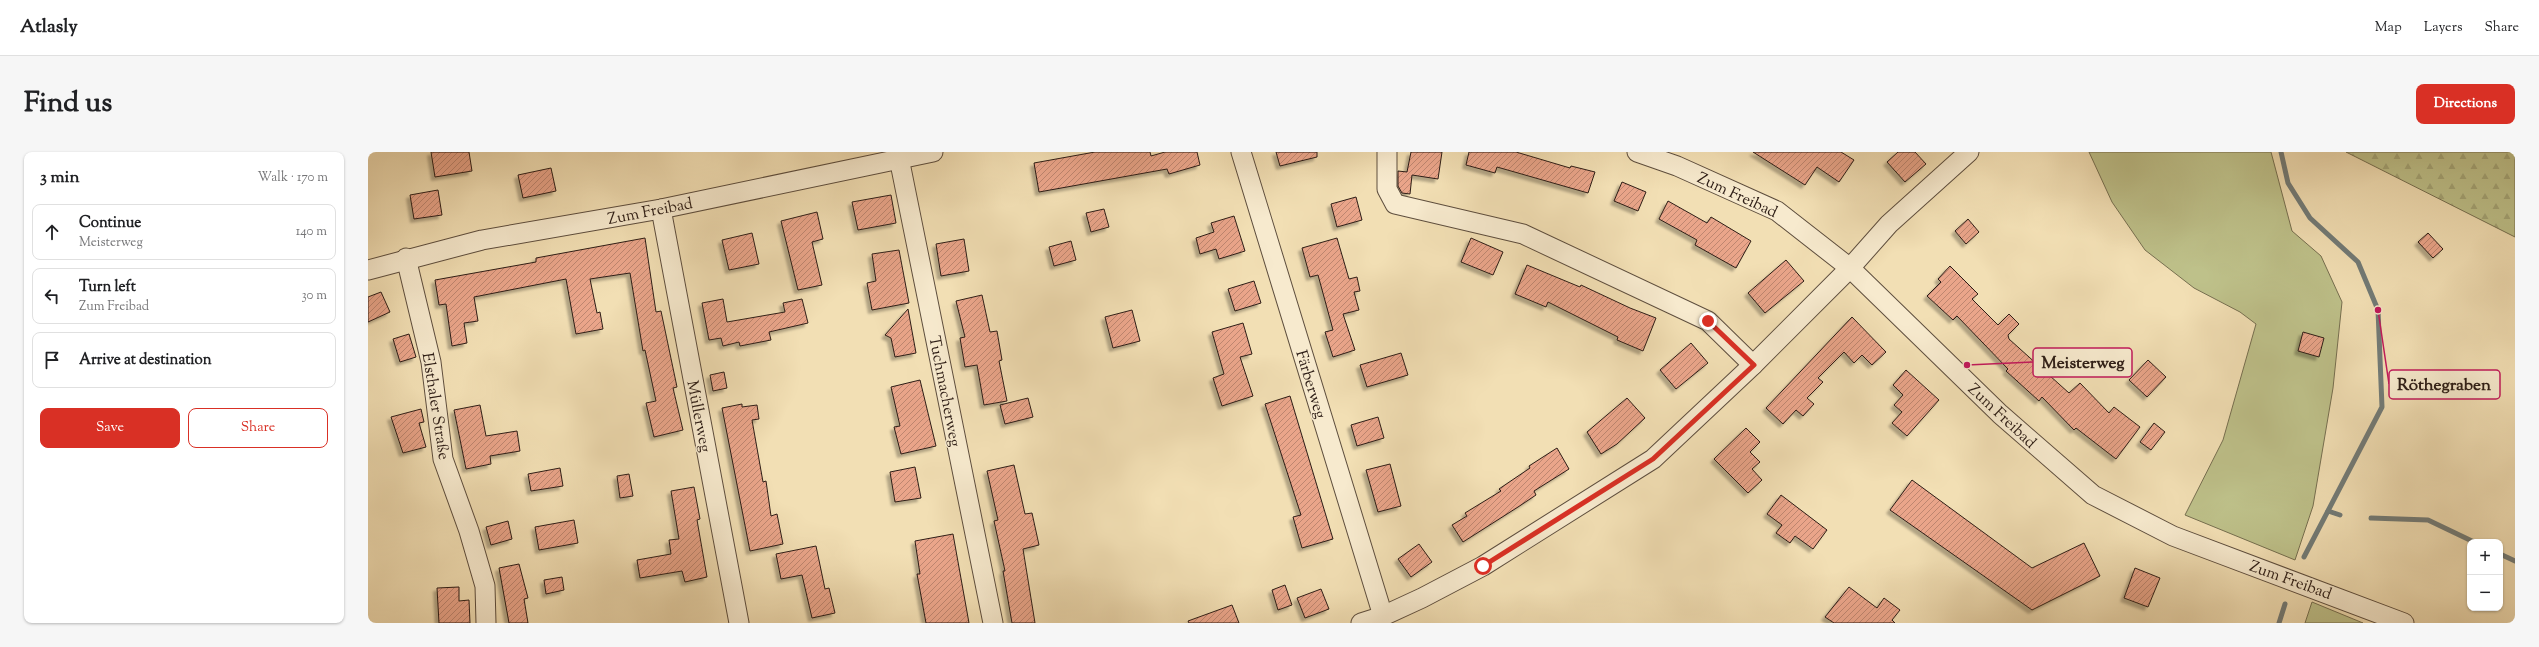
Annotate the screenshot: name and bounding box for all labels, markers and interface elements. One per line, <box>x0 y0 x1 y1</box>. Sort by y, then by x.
text: Atlasly <box>20 14 78 41</box>
text: Map <box>2375 18 2402 38</box>
text: Layers <box>2424 18 2462 38</box>
text: Share <box>2484 18 2519 38</box>
text: Find us <box>24 84 112 124</box>
button: Directions <box>2416 84 2515 124</box>
text: 3 min <box>40 166 79 190</box>
street label: Zum Freibad <box>1693 168 1781 225</box>
text: Walk · 170 m <box>258 169 328 187</box>
street label: Zum Freibad <box>606 193 695 232</box>
text: Continue <box>79 213 141 234</box>
icon: ahead <box>41 221 63 243</box>
text: 140 m <box>296 223 327 241</box>
text: Meisterweg <box>79 234 143 252</box>
text: Turn left <box>79 277 136 298</box>
icon: left <box>41 285 63 307</box>
text: 30 m <box>301 287 327 305</box>
text: Zum Freibad <box>79 298 149 316</box>
route end <box>1699 312 1717 330</box>
street label: Tuchmacherweg <box>922 334 966 449</box>
street label: Färberweg <box>1288 348 1331 422</box>
callout: Meisterweg <box>2033 348 2132 377</box>
icon: arrive <box>41 349 63 371</box>
text: Arrive at destination <box>79 350 212 371</box>
street label: Elsthaler Straße <box>415 351 454 462</box>
text: Meisterweg <box>2041 352 2125 376</box>
callout: Röthegraben <box>2389 370 2500 399</box>
text: Röthegraben <box>2397 374 2492 398</box>
street label: Müllerweg <box>679 379 716 455</box>
street label: Zum Freibad <box>1962 379 2041 455</box>
button: Save <box>40 408 180 448</box>
button: Share <box>188 408 328 448</box>
map controls <box>2467 539 2503 611</box>
button: + <box>2467 539 2503 575</box>
street label: Zum Freibad <box>2246 556 2335 607</box>
route start <box>1474 557 1492 575</box>
button: − <box>2467 575 2503 611</box>

